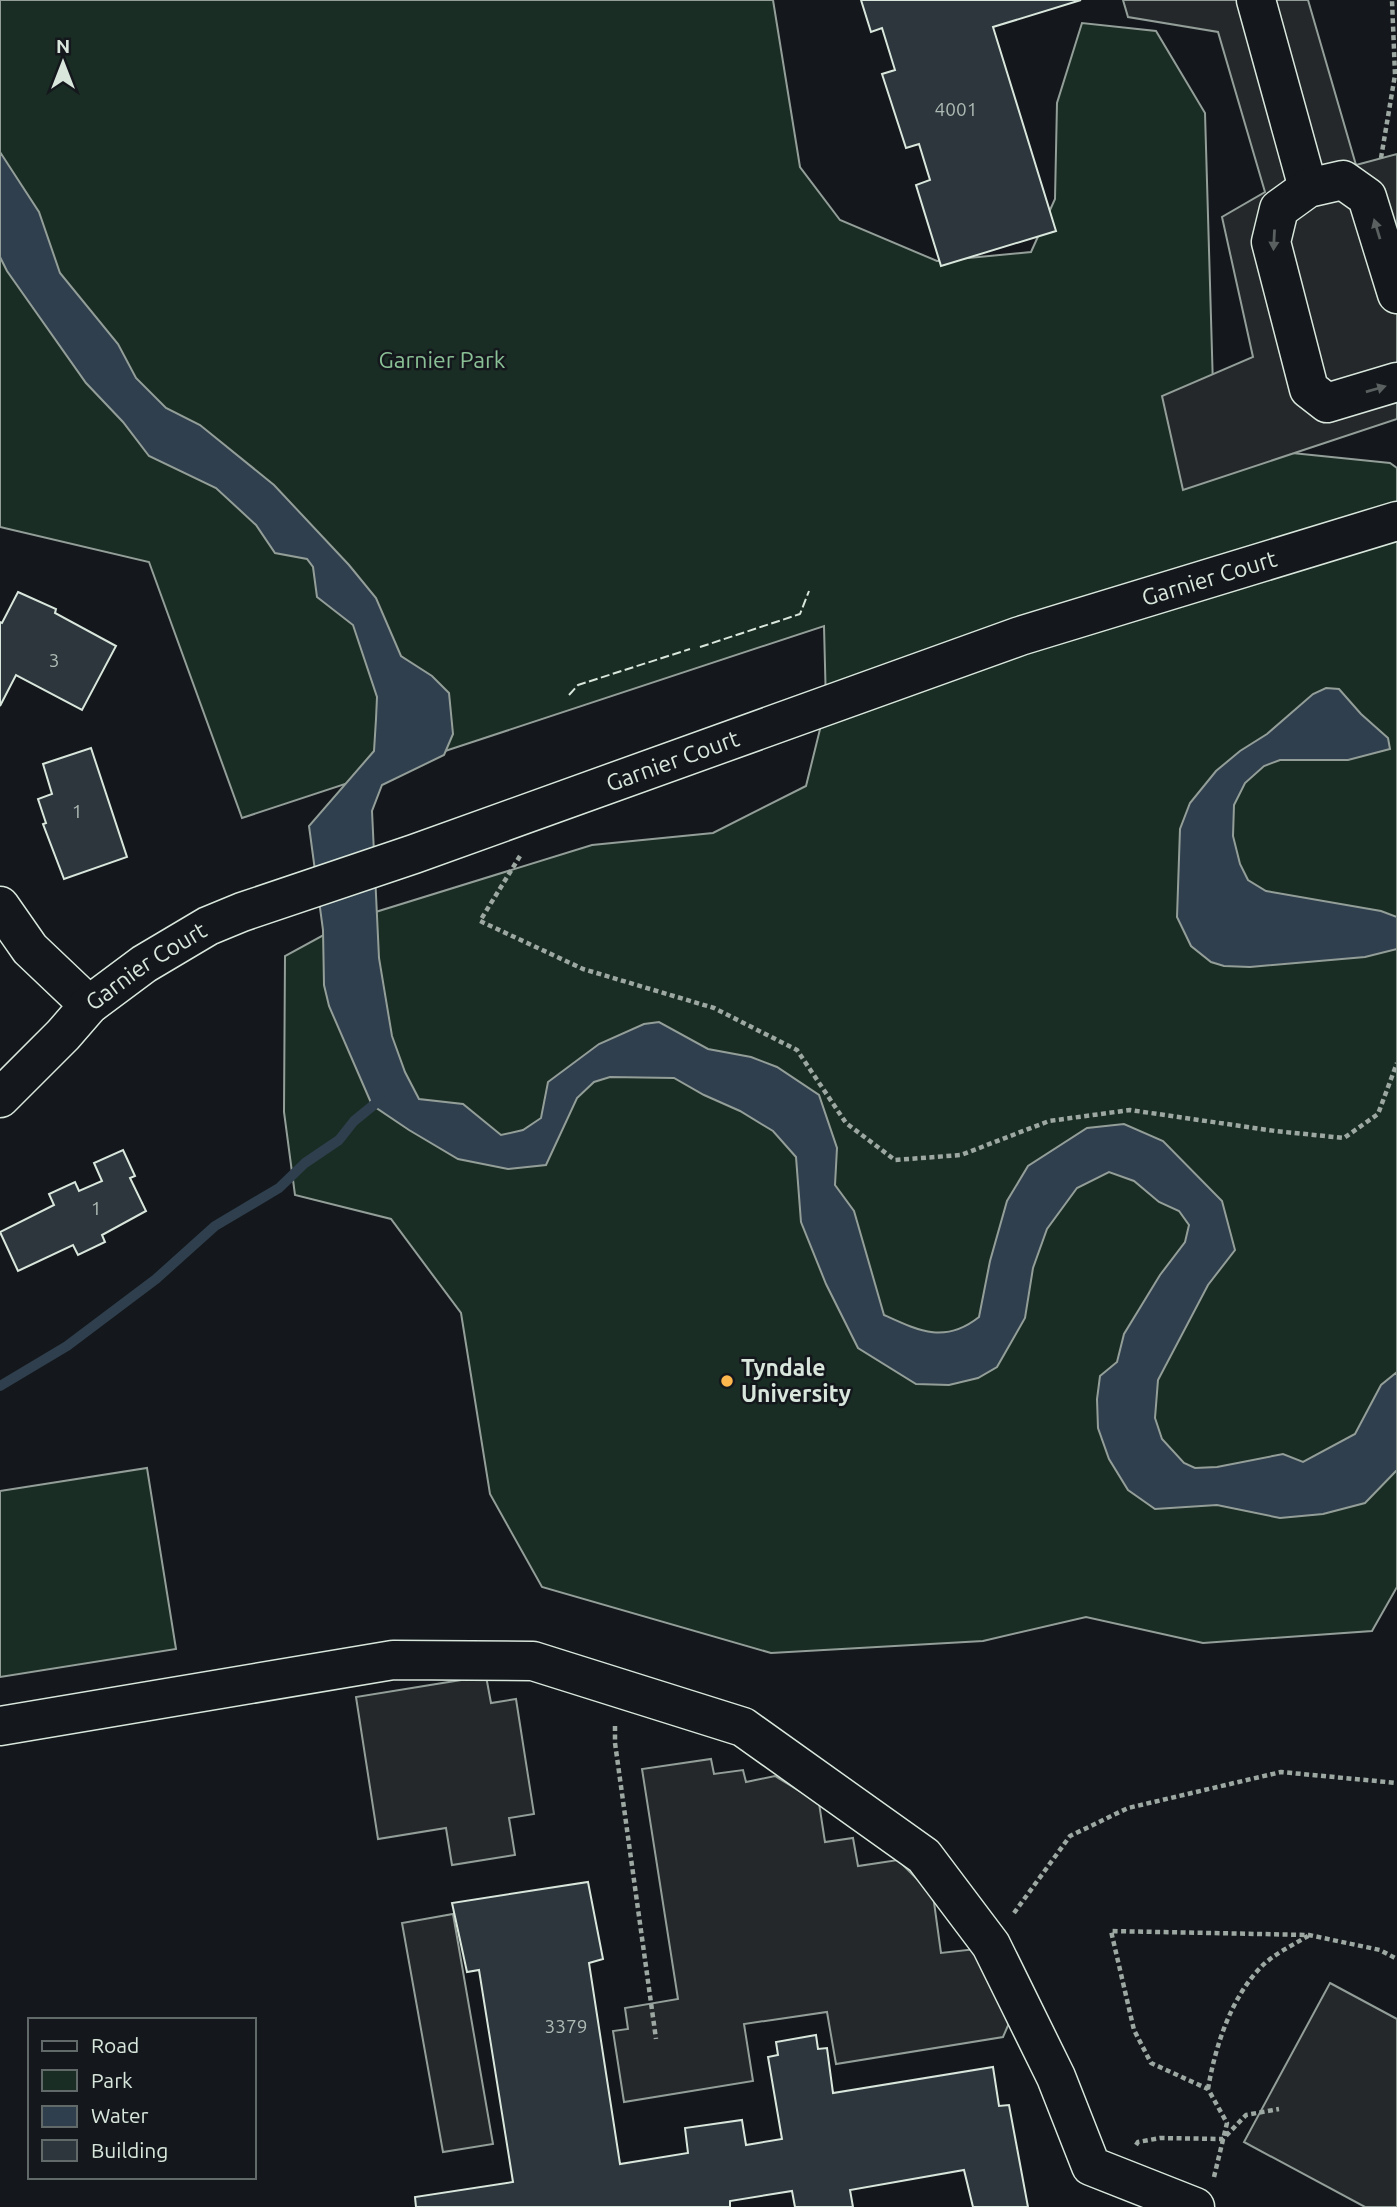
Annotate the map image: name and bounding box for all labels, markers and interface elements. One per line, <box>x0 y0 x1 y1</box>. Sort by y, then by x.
north arrow <box>28 28 98 98</box>
text: N <box>56 35 70 57</box>
house number: 4001 <box>935 98 977 120</box>
one-way arrow <box>1371 218 1381 239</box>
one-way arrow <box>1268 229 1279 251</box>
park label: Garnier Park <box>379 347 506 372</box>
one-way arrow <box>1366 383 1387 393</box>
street label: Garnier Court <box>1139 545 1280 610</box>
house number: 3 <box>49 649 59 671</box>
street label: Garnier Court <box>603 725 742 796</box>
house number: 1 <box>72 800 82 822</box>
street label: Garnier Court <box>81 917 211 1015</box>
house number: 1 <box>91 1197 101 1219</box>
place label: Tyndale University <box>741 1355 851 1406</box>
marker: Tyndale University <box>719 1373 735 1389</box>
house number: 3379 <box>545 2015 587 2037</box>
legend <box>28 2018 256 2179</box>
text: Road <box>91 2033 139 2057</box>
text: Park <box>91 2068 133 2092</box>
text: Water <box>91 2103 149 2127</box>
text: Building <box>91 2138 168 2162</box>

